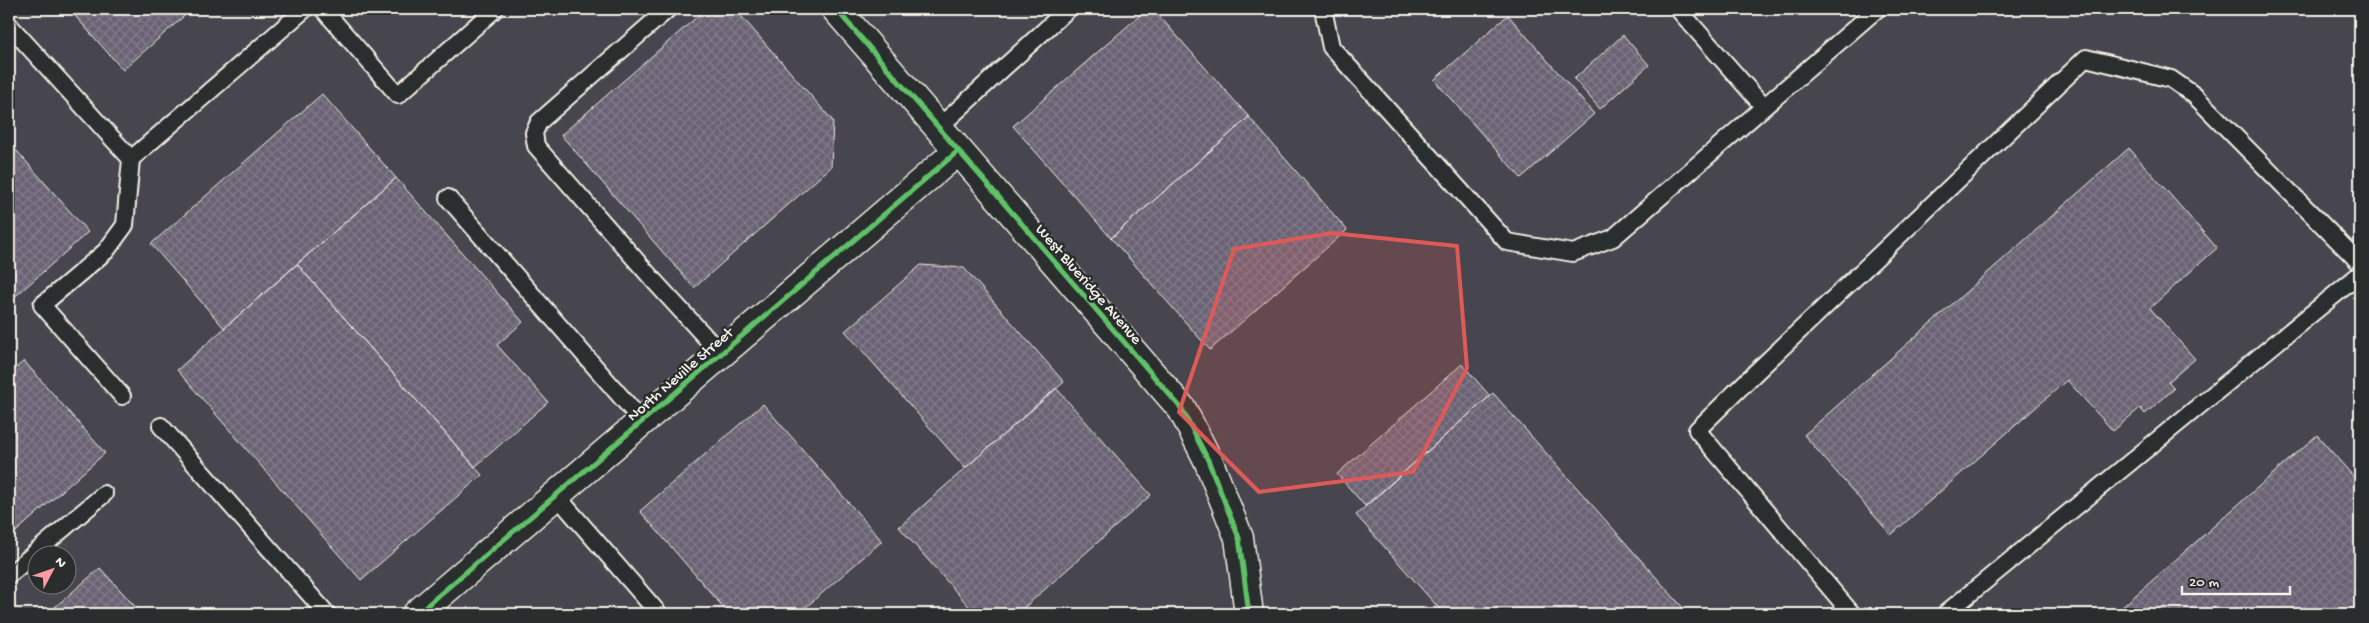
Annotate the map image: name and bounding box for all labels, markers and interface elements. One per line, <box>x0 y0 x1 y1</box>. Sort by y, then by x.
street label: West Blueridge Avenue <box>1030 221 1145 350</box>
street label: North Neville Street <box>624 323 739 427</box>
north arrow <box>28 546 78 596</box>
text: N <box>51 554 69 572</box>
scale bar <box>2182 563 2289 595</box>
text: 20 m <box>2189 574 2219 592</box>

